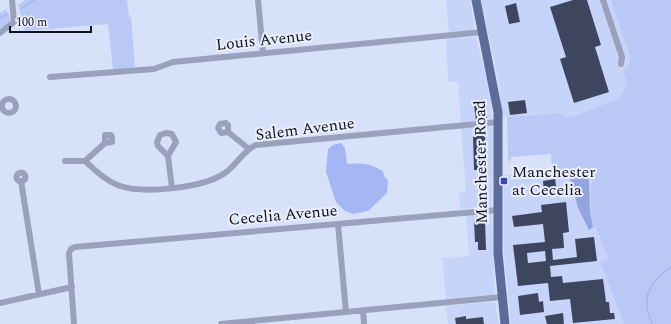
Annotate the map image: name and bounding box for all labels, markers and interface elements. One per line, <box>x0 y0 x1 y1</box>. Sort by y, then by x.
scale bar <box>10 8 91 34</box>
text: 100 m <box>16 13 47 32</box>
street label: Louis Avenue <box>215 23 313 57</box>
street label: Manchester Road <box>468 100 494 224</box>
street label: Salem Avenue <box>254 111 356 147</box>
place label: Manchester at Cecelia <box>512 160 596 202</box>
marker: Manchester at Cecelia <box>499 176 509 186</box>
street label: Cecelia Avenue <box>228 198 338 232</box>

